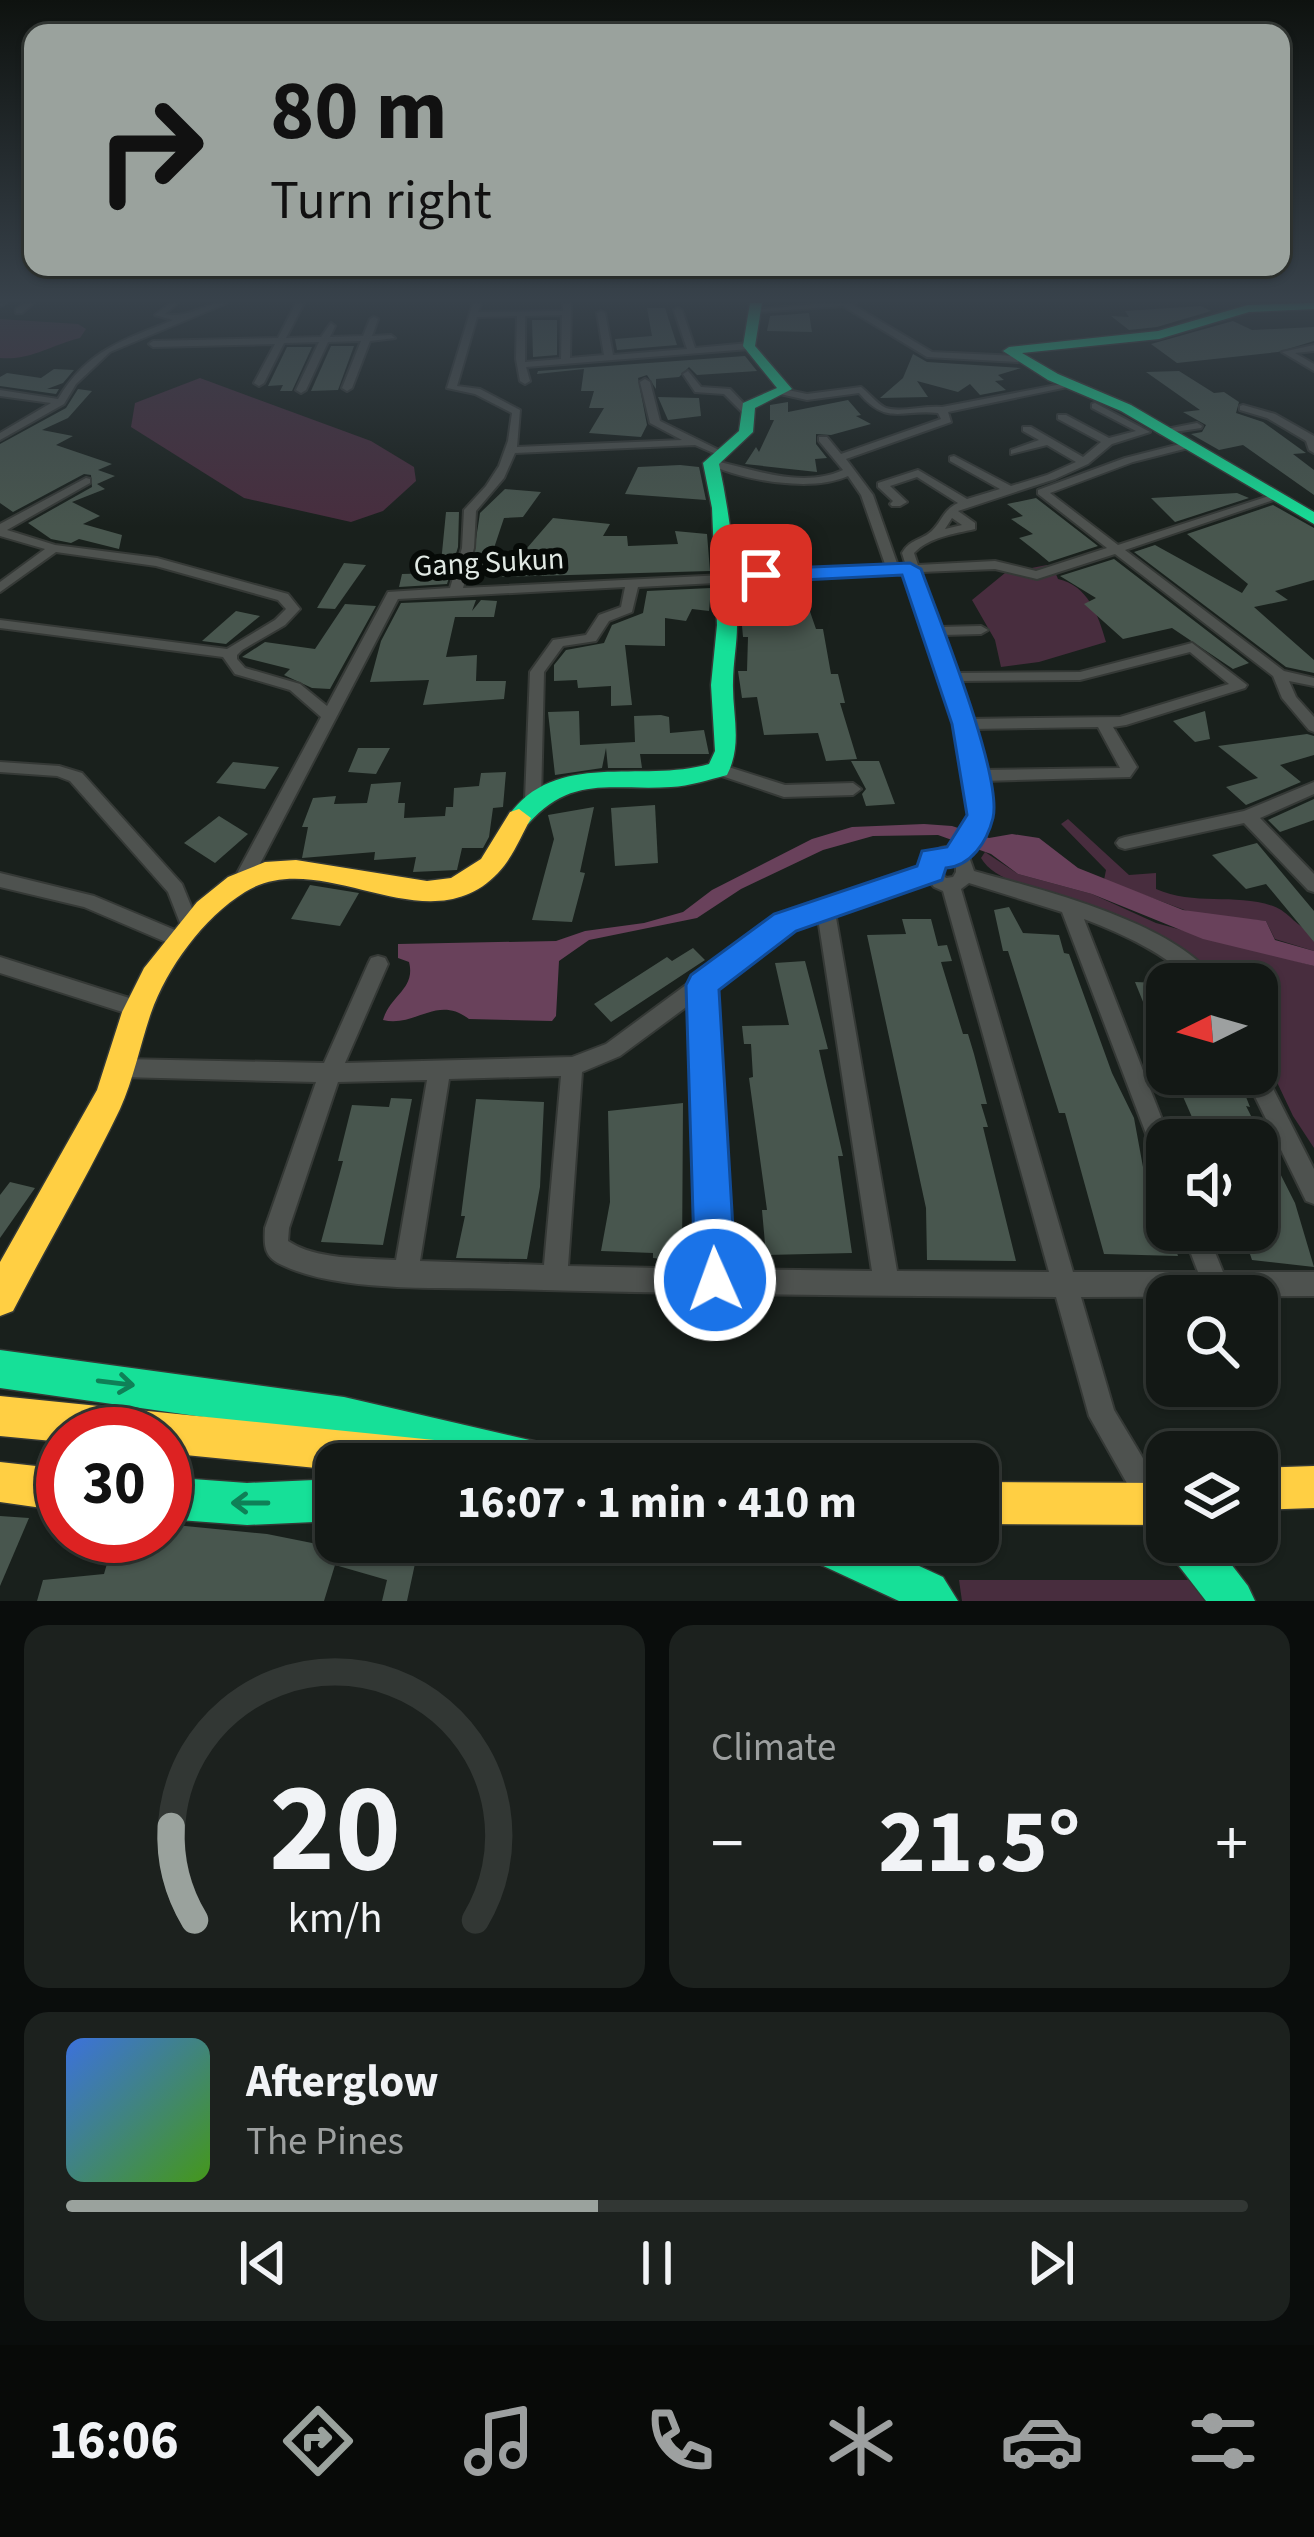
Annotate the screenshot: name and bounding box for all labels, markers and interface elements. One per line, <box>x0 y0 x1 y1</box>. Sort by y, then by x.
text: 80 m <box>270 52 448 172</box>
icon: right <box>72 72 228 228</box>
text: Turn right <box>270 163 492 240</box>
pin <box>710 524 812 626</box>
street label: Gang Sukun <box>413 537 565 588</box>
icon: arrive <box>728 542 794 608</box>
north arrow <box>1146 963 1278 1095</box>
map controls <box>1146 963 1278 1563</box>
button: sound <box>1146 1119 1278 1251</box>
position arrow <box>652 1217 778 1343</box>
button: search <box>1146 1275 1278 1407</box>
one-way arrow <box>96 1372 135 1394</box>
speed limit sign: 30 <box>36 1407 192 1563</box>
button: layers <box>1146 1431 1278 1563</box>
text: 16:07 · 1 min · 410 m <box>457 1471 857 1535</box>
one-way arrow <box>231 1492 270 1514</box>
text: Climate <box>711 1720 836 1776</box>
text: 20 <box>269 1741 400 1919</box>
text: 21.5° <box>878 1779 1081 1907</box>
text: − <box>711 1797 744 1891</box>
text: + <box>1215 1797 1248 1891</box>
text: km/h <box>287 1887 382 1948</box>
text: Afterglow <box>246 2050 439 2114</box>
text: The Pines <box>246 2114 404 2170</box>
icon: previous <box>230 2230 296 2296</box>
icon: pause <box>624 2230 690 2296</box>
icon: next <box>1018 2230 1084 2296</box>
icon: directions <box>276 2399 360 2483</box>
icon: music <box>457 2399 541 2483</box>
icon: phone <box>638 2399 722 2483</box>
icon: climate <box>819 2399 903 2483</box>
icon: car <box>1000 2399 1084 2483</box>
icon: filters <box>1181 2399 1265 2483</box>
text: 16:06 <box>49 2403 179 2480</box>

